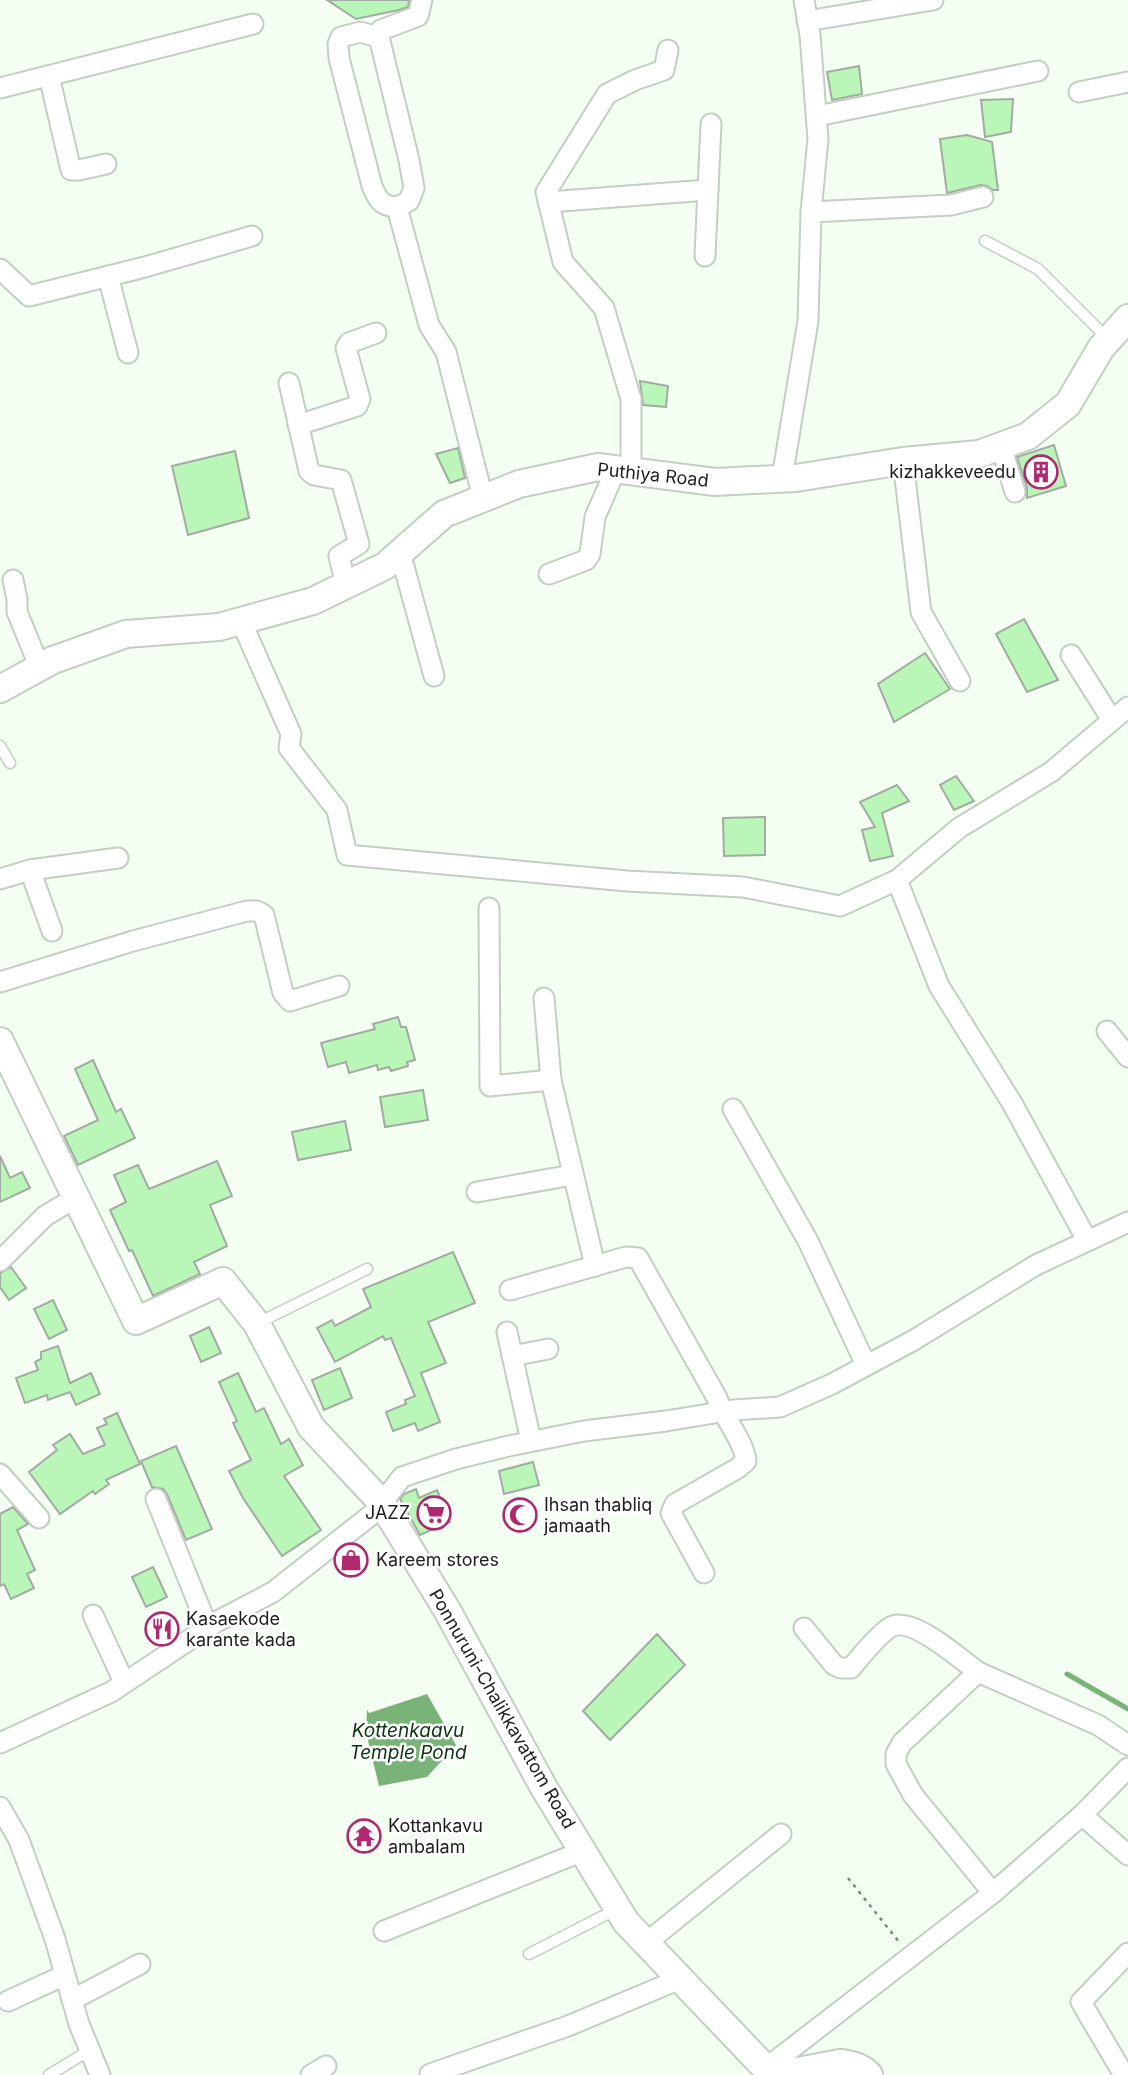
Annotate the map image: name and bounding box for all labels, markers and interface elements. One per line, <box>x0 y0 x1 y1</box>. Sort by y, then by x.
building icon: kizhakkeveedu <box>1022 453 1060 491</box>
street label: Puthiya Road <box>596 458 710 491</box>
place label: kizhakkeveedu <box>889 461 1016 482</box>
supermarket icon: JAZZ <box>415 1494 453 1532</box>
place label: Ihsan thabliq jamaath <box>543 1494 652 1536</box>
mosque icon: Ihsan thabliq jamaath <box>501 1496 539 1534</box>
place label: JAZZ <box>365 1502 410 1523</box>
shop icon: Kareem stores <box>332 1541 370 1579</box>
place label: Kareem stores <box>376 1549 499 1570</box>
street label: Ponnuruni-Chalikkavattom Road <box>425 1585 580 1832</box>
place label: Kasaekode karante kada <box>186 1608 296 1650</box>
restaurant icon: Kasaekode karante kada <box>143 1610 181 1648</box>
water label: Kottenkaavu Temple Pond <box>349 1719 467 1764</box>
place label: Kottankavu ambalam <box>388 1815 483 1857</box>
temple icon: Kottankavu ambalam <box>345 1817 383 1855</box>

